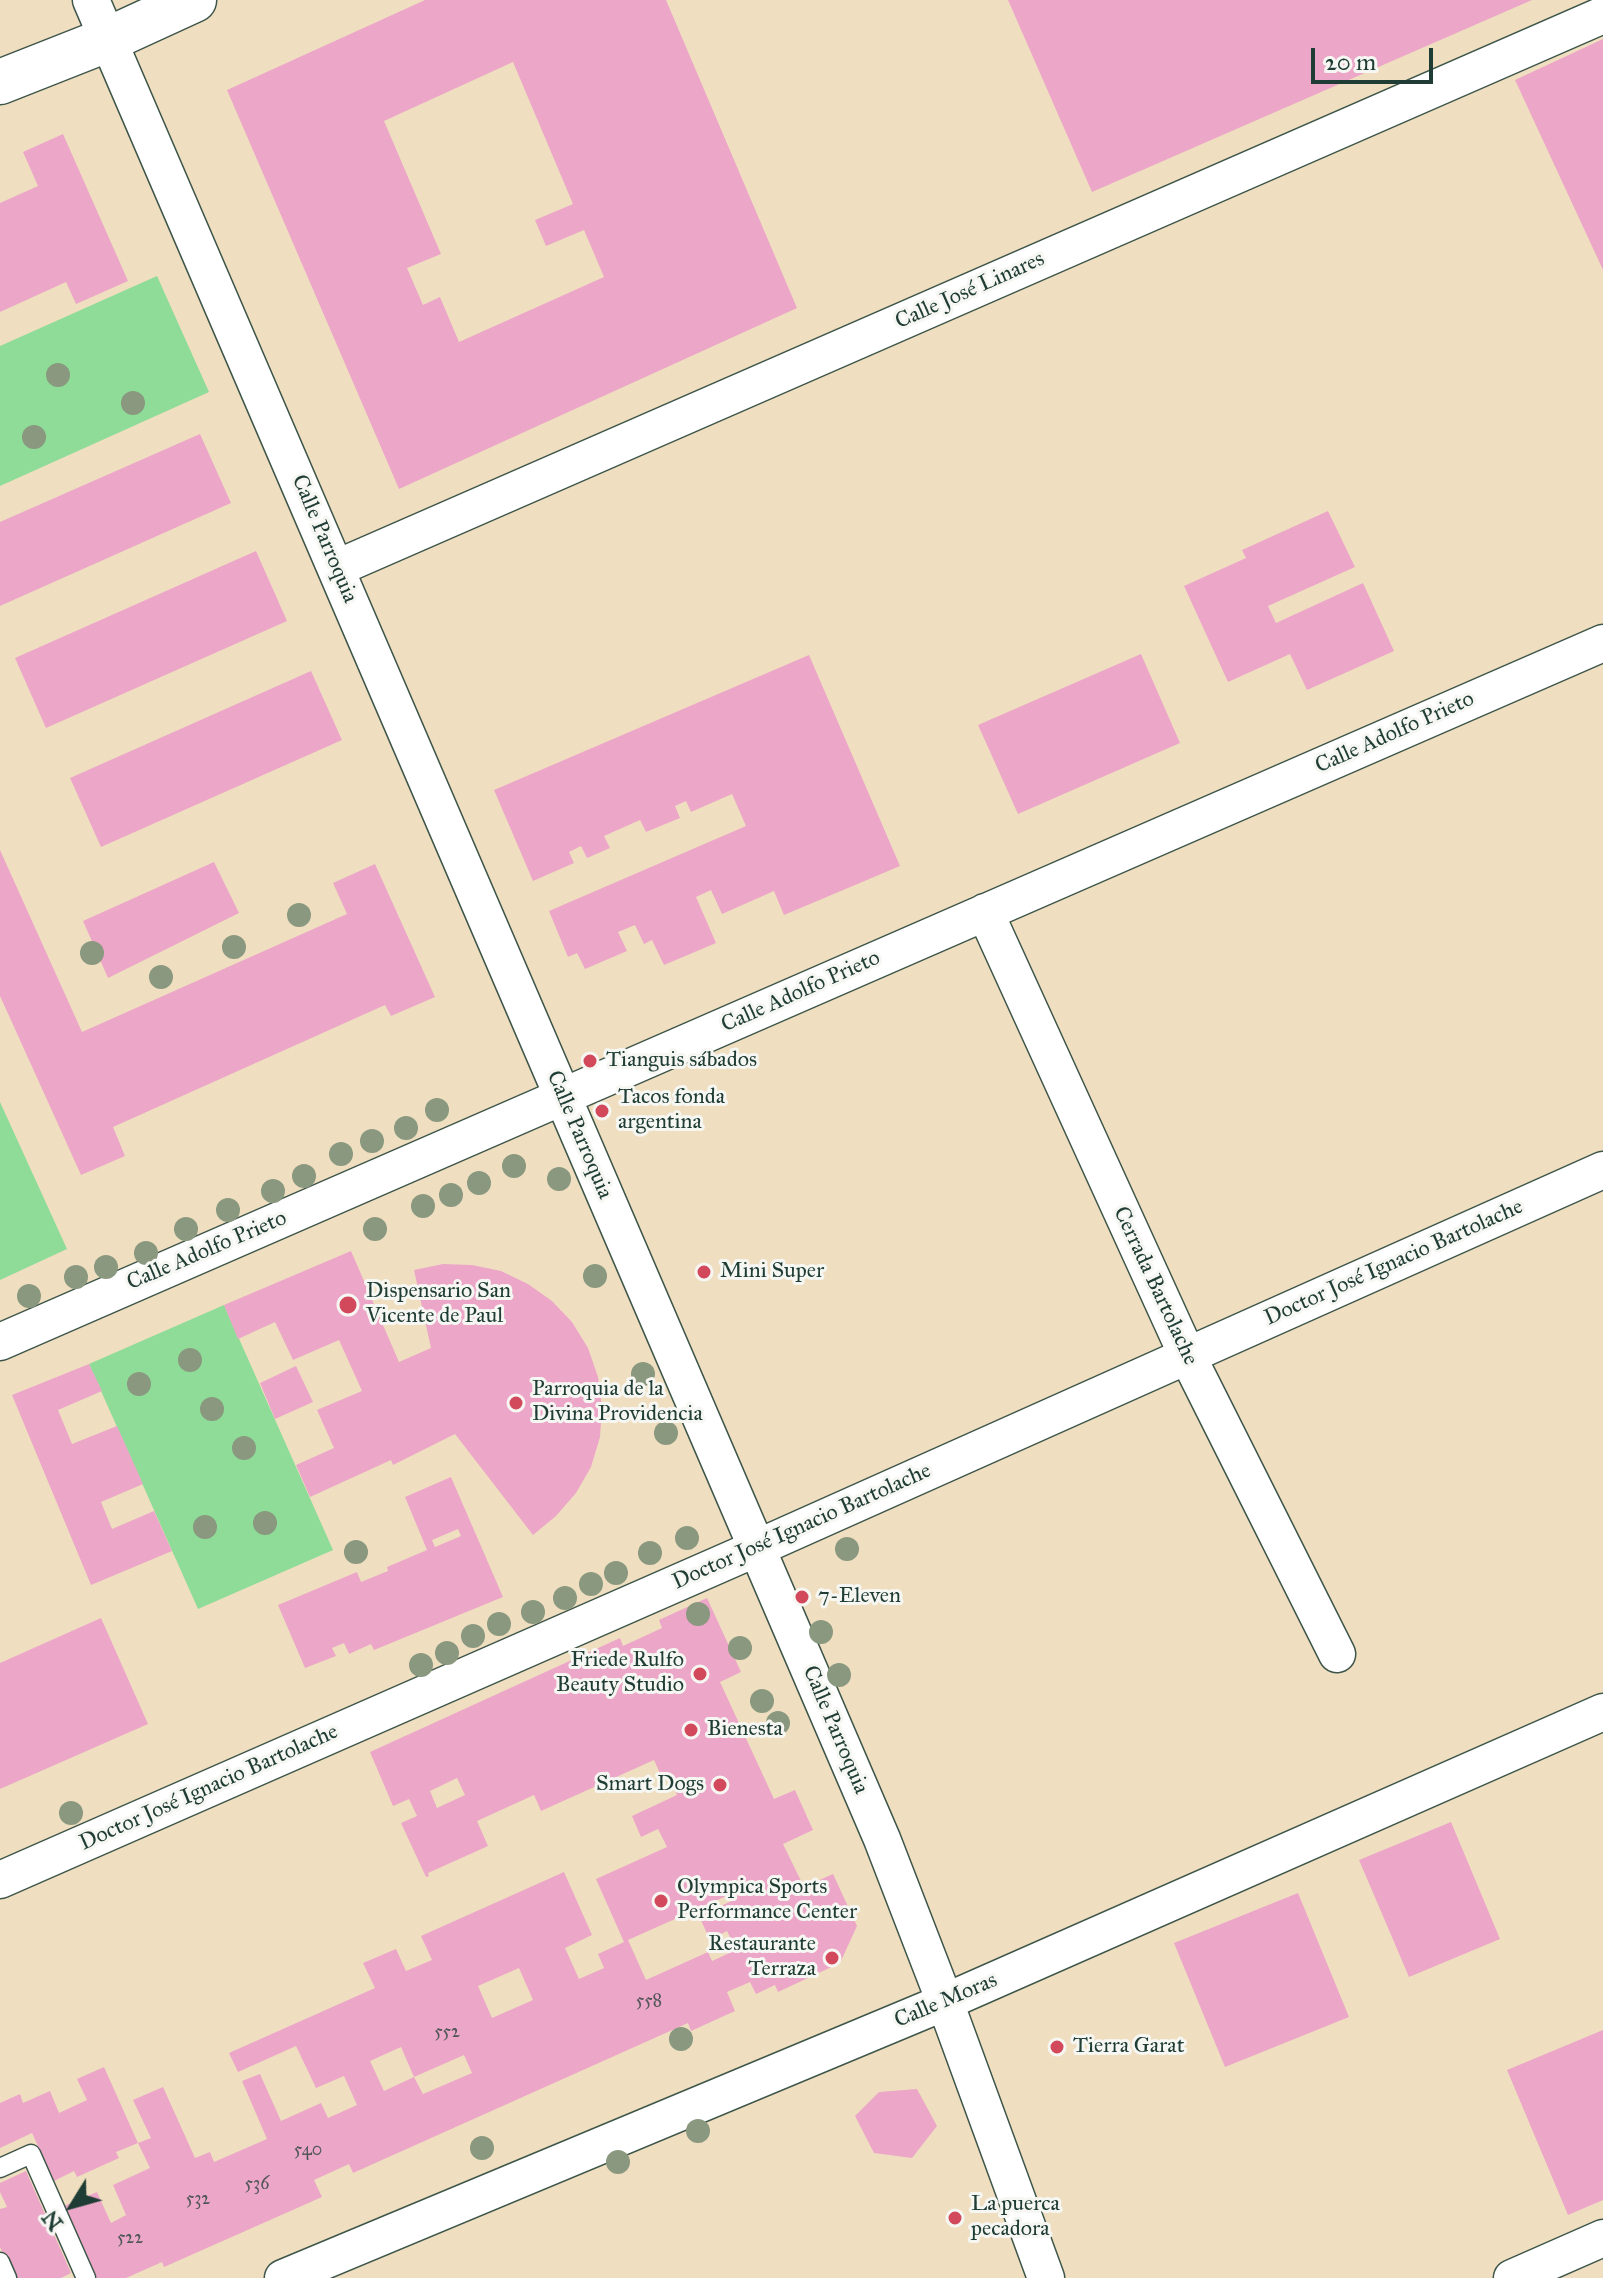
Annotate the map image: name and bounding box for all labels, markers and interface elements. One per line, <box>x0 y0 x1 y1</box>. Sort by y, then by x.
scale bar <box>1315 32 1437 82</box>
text: 20 m <box>1325 47 1376 77</box>
street label: Calle José Linares <box>891 246 1049 336</box>
street label: Calle Parroquia <box>285 471 363 607</box>
street label: Calle Adolfo Prieto <box>1312 686 1478 780</box>
street label: Calle Adolfo Prieto <box>718 945 884 1039</box>
place label: Tianguis sábados <box>606 1048 757 1074</box>
marker: Tianguis sábados <box>581 1052 599 1070</box>
street label: Calle Parroquia <box>540 1067 618 1203</box>
place label: Tacos fonda argentina <box>618 1085 725 1136</box>
marker: Tacos fonda argentina <box>593 1102 611 1120</box>
street label: Doctor José Ignacio Bartolache <box>1261 1194 1527 1332</box>
street label: Cerrada Bartolache <box>1107 1203 1203 1369</box>
street label: Calle Adolfo Prieto <box>123 1205 291 1297</box>
place label: Mini Super <box>720 1259 824 1285</box>
marker: Mini Super <box>695 1263 713 1281</box>
place label: Dispensario San Vicente de Paul <box>366 1279 511 1330</box>
marker: Dispensario San Vicente de Paul <box>337 1294 359 1316</box>
place label: Parroquia de la Divina Providencia <box>532 1377 703 1428</box>
marker: Parroquia de la Divina Providencia <box>507 1394 525 1412</box>
street label: Doctor José Ignacio Bartolache <box>669 1458 935 1596</box>
place label: 7-Eleven <box>818 1584 901 1610</box>
marker: 7-Eleven <box>793 1588 811 1606</box>
place label: Friede Rulfo Beauty Studio <box>556 1648 684 1700</box>
street label: Calle Parroquia <box>796 1662 874 1798</box>
marker: Friede Rulfo Beauty Studio <box>691 1665 709 1683</box>
place label: Bienesta <box>707 1717 783 1743</box>
street label: Doctor José Ignacio Bartolache <box>76 1719 342 1857</box>
marker: Bienesta <box>682 1721 700 1739</box>
place label: Smart Dogs <box>596 1772 704 1798</box>
marker: Smart Dogs <box>711 1776 729 1794</box>
place label: Olympica Sports Performance Center <box>677 1875 857 1926</box>
marker: Olympica Sports Performance Center <box>652 1892 670 1910</box>
place label: Restaurante Terraza <box>708 1932 816 1984</box>
marker: Restaurante Terraza <box>823 1949 841 1967</box>
street label: Calle Moras <box>891 1968 1001 2034</box>
house number: 558 <box>636 1991 662 2013</box>
house number: 552 <box>434 2022 460 2044</box>
place label: Tierra Garat <box>1073 2034 1184 2060</box>
marker: Tierra Garat <box>1048 2038 1066 2056</box>
house number: 540 <box>294 2140 322 2162</box>
north arrow <box>32 2166 112 2246</box>
house number: 536 <box>245 2174 269 2196</box>
house number: 532 <box>186 2189 210 2211</box>
place label: La puerca pecadora <box>971 2192 1060 2244</box>
text: N <box>36 2205 69 2236</box>
marker: La puerca pecadora <box>946 2209 964 2227</box>
house number: 522 <box>117 2228 143 2250</box>

